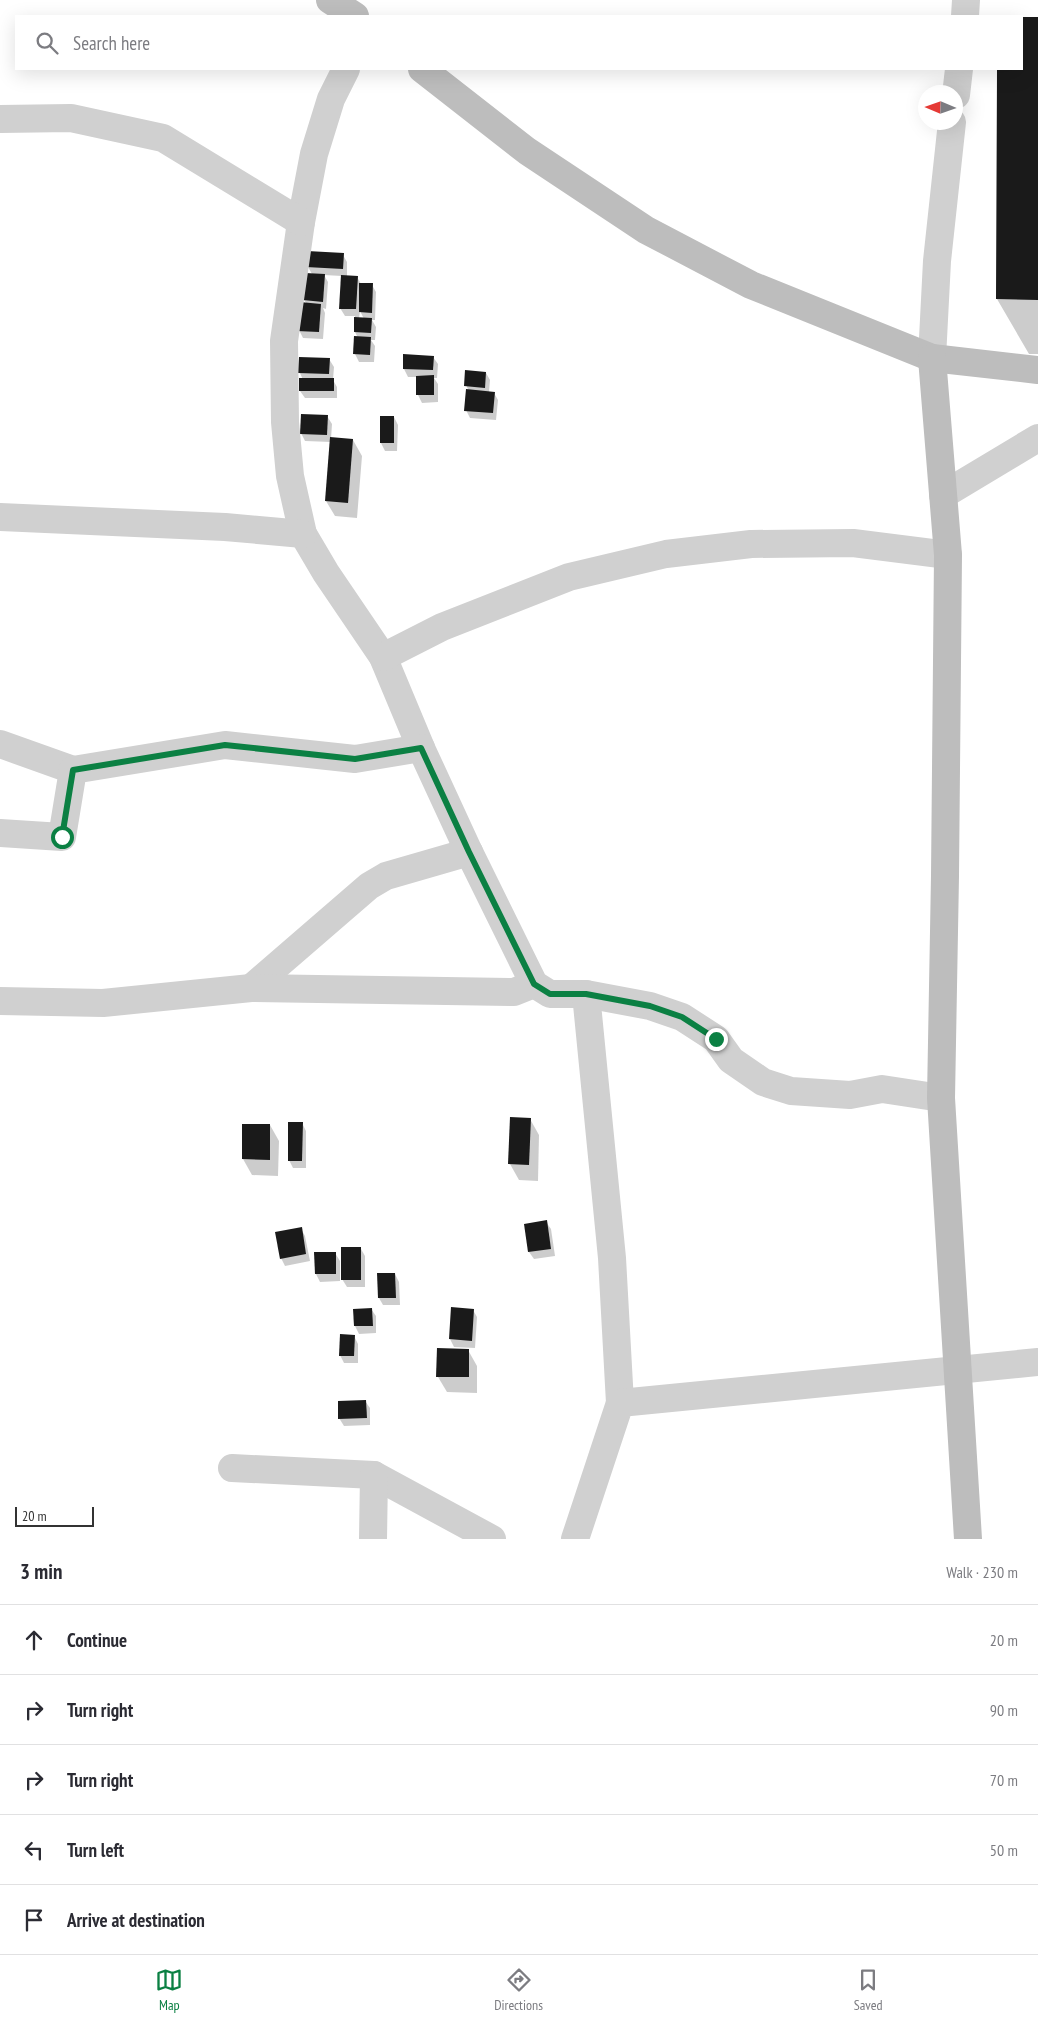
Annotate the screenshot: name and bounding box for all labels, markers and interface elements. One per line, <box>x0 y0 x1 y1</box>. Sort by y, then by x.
search box <box>15 15 1023 70</box>
icon: search <box>33 29 61 57</box>
text: Search here <box>73 31 150 55</box>
north arrow <box>918 85 963 130</box>
route start <box>51 826 74 849</box>
route end <box>705 1028 728 1051</box>
scale bar <box>15 1504 94 1527</box>
text: 20 m <box>22 1507 47 1525</box>
text: 3 min <box>20 1558 62 1585</box>
text: Walk · 230 m <box>946 1562 1018 1582</box>
icon: ahead <box>20 1626 48 1654</box>
text: Continue <box>67 1628 127 1652</box>
text: 20 m <box>990 1630 1018 1650</box>
icon: right <box>20 1696 48 1724</box>
text: Turn right <box>67 1698 133 1722</box>
text: 90 m <box>990 1700 1018 1720</box>
icon: right <box>20 1766 48 1794</box>
text: Turn right <box>67 1768 133 1792</box>
text: 70 m <box>990 1770 1018 1790</box>
icon: left <box>20 1836 48 1864</box>
text: Turn left <box>67 1838 124 1862</box>
text: 50 m <box>990 1840 1018 1860</box>
icon: arrive <box>20 1906 48 1934</box>
text: Arrive at destination <box>67 1908 205 1932</box>
tab: Map <box>155 1966 183 2014</box>
tab: Directions <box>494 1966 543 2014</box>
tab: Saved <box>854 1966 883 2014</box>

